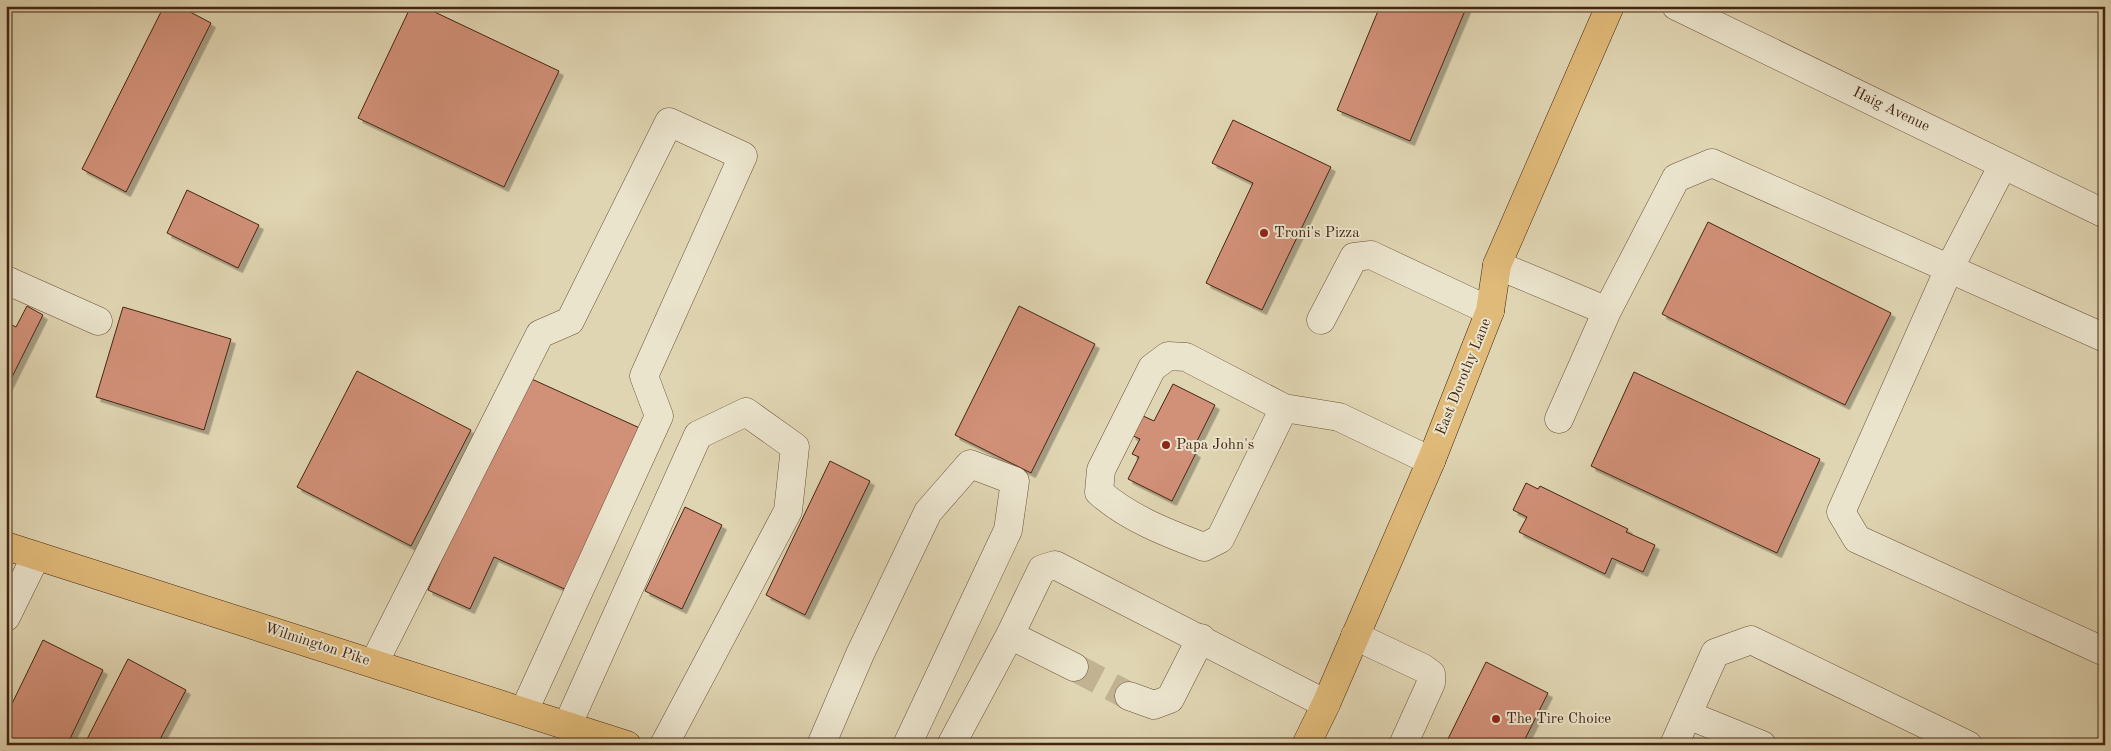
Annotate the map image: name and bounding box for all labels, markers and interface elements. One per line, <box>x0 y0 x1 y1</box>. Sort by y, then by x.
street label: Haig Avenue <box>1850 85 1932 135</box>
place label: Troni's Pizza <box>1274 226 1360 241</box>
marker: Troni's Pizza <box>1258 227 1270 239</box>
street label: East Dorothy Lane <box>1434 316 1494 438</box>
place label: Papa John's <box>1176 438 1254 453</box>
marker: Papa John's <box>1160 439 1172 451</box>
street label: Wilmington Pike <box>263 621 372 669</box>
place label: The Tire Choice <box>1506 712 1611 727</box>
marker: The Tire Choice <box>1490 713 1502 725</box>

